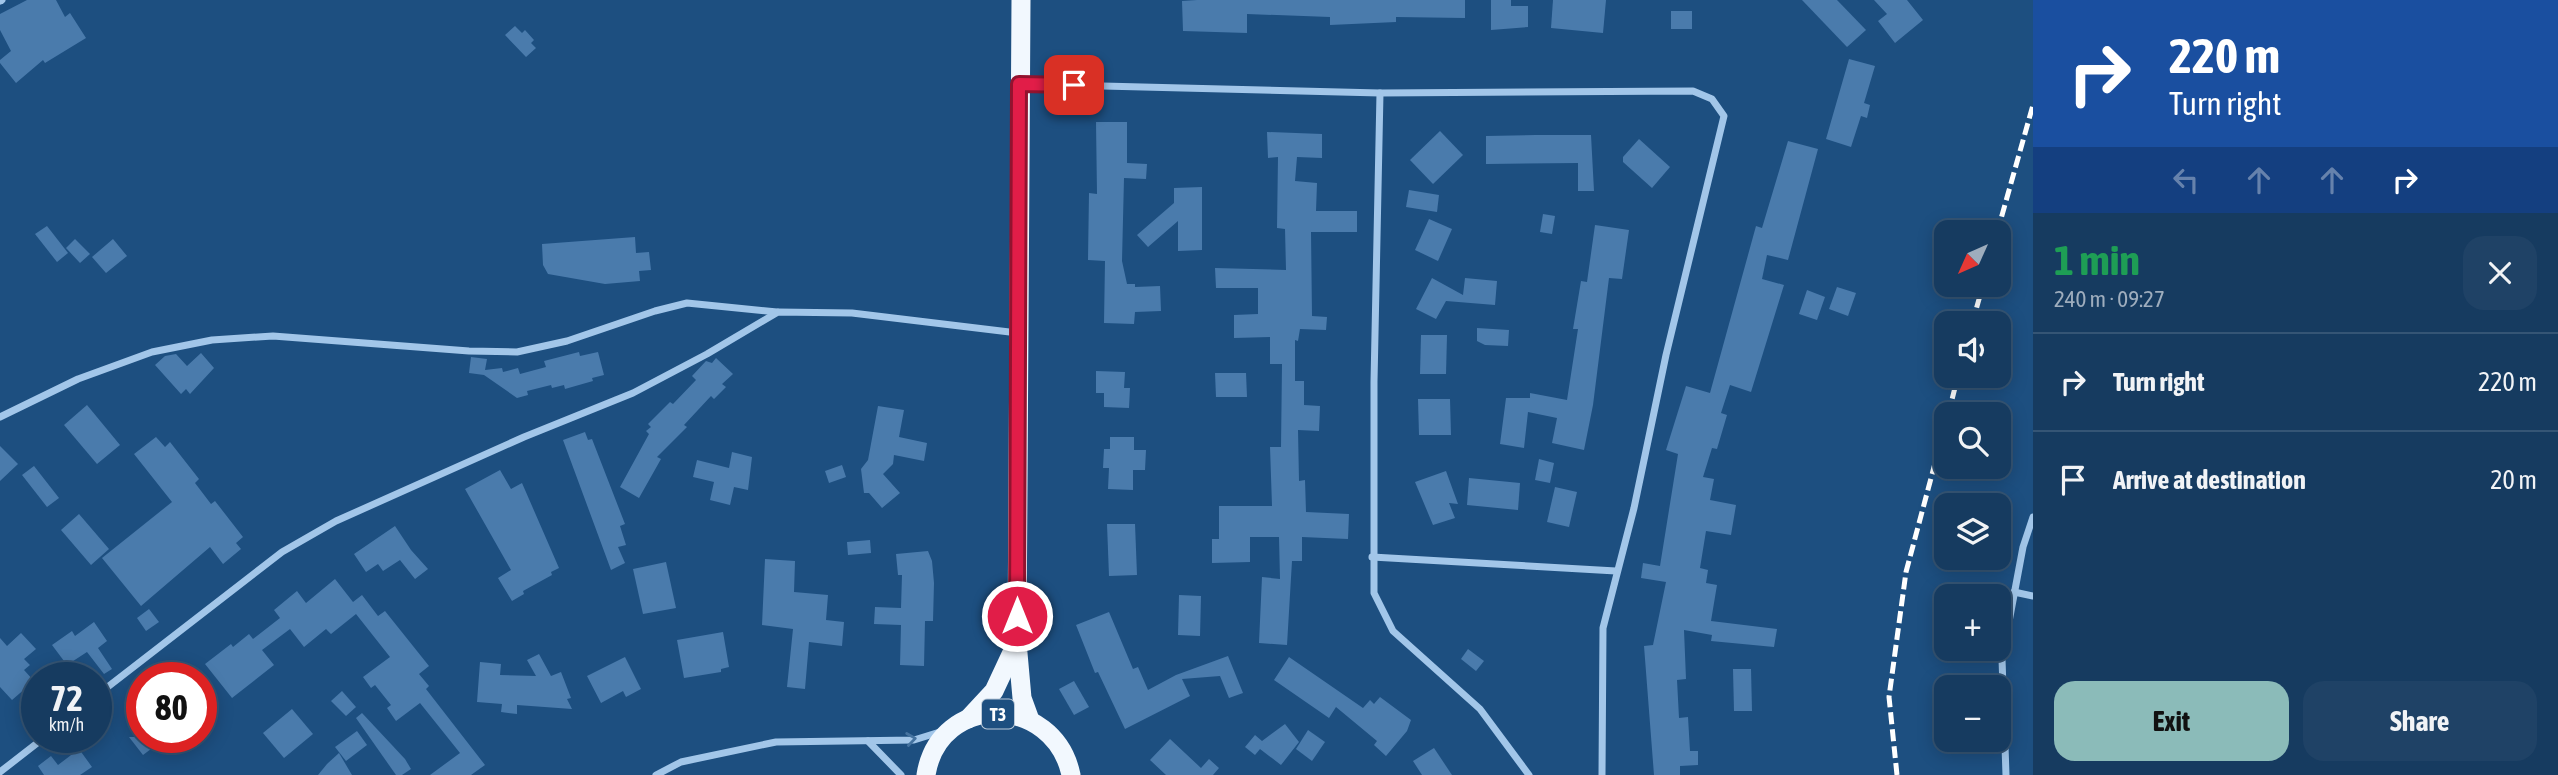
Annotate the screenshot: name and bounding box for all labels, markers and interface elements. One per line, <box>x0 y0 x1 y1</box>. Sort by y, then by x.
text: 220 m <box>2169 27 2280 83</box>
icon: right <box>2054 28 2145 119</box>
pin <box>1044 55 1104 115</box>
icon: arrive <box>1055 66 1093 104</box>
text: Turn right <box>2169 85 2282 122</box>
icon: left <box>2167 161 2205 199</box>
icon: ahead <box>2240 161 2278 199</box>
icon: ahead <box>2313 161 2351 199</box>
icon: right <box>2386 161 2424 199</box>
north arrow <box>1934 220 2011 298</box>
map controls <box>1934 220 2011 752</box>
text: 1 min <box>2054 236 2140 284</box>
button: close <box>2463 236 2537 310</box>
text: 240 m · 09:27 <box>2054 286 2165 312</box>
button: sound <box>1934 311 2011 388</box>
icon: right <box>2054 363 2092 401</box>
text: Turn right <box>2113 367 2204 397</box>
text: 220 m <box>2478 367 2537 397</box>
button: search <box>1934 402 2011 479</box>
icon: arrive <box>2054 461 2092 499</box>
text: Arrive at destination <box>2113 465 2306 495</box>
text: 20 m <box>2490 465 2537 495</box>
button: layers <box>1934 493 2011 570</box>
position arrow <box>980 579 1054 653</box>
button: + <box>1934 584 2011 661</box>
speed limit sign: 80 <box>126 662 217 753</box>
button: − <box>1934 675 2011 752</box>
text: 72 <box>50 678 83 718</box>
button: Exit <box>2054 681 2289 761</box>
button: Share <box>2303 681 2537 761</box>
road number: T3 <box>982 700 1014 728</box>
text: km/h <box>49 714 84 735</box>
one-way arrow <box>905 732 917 747</box>

